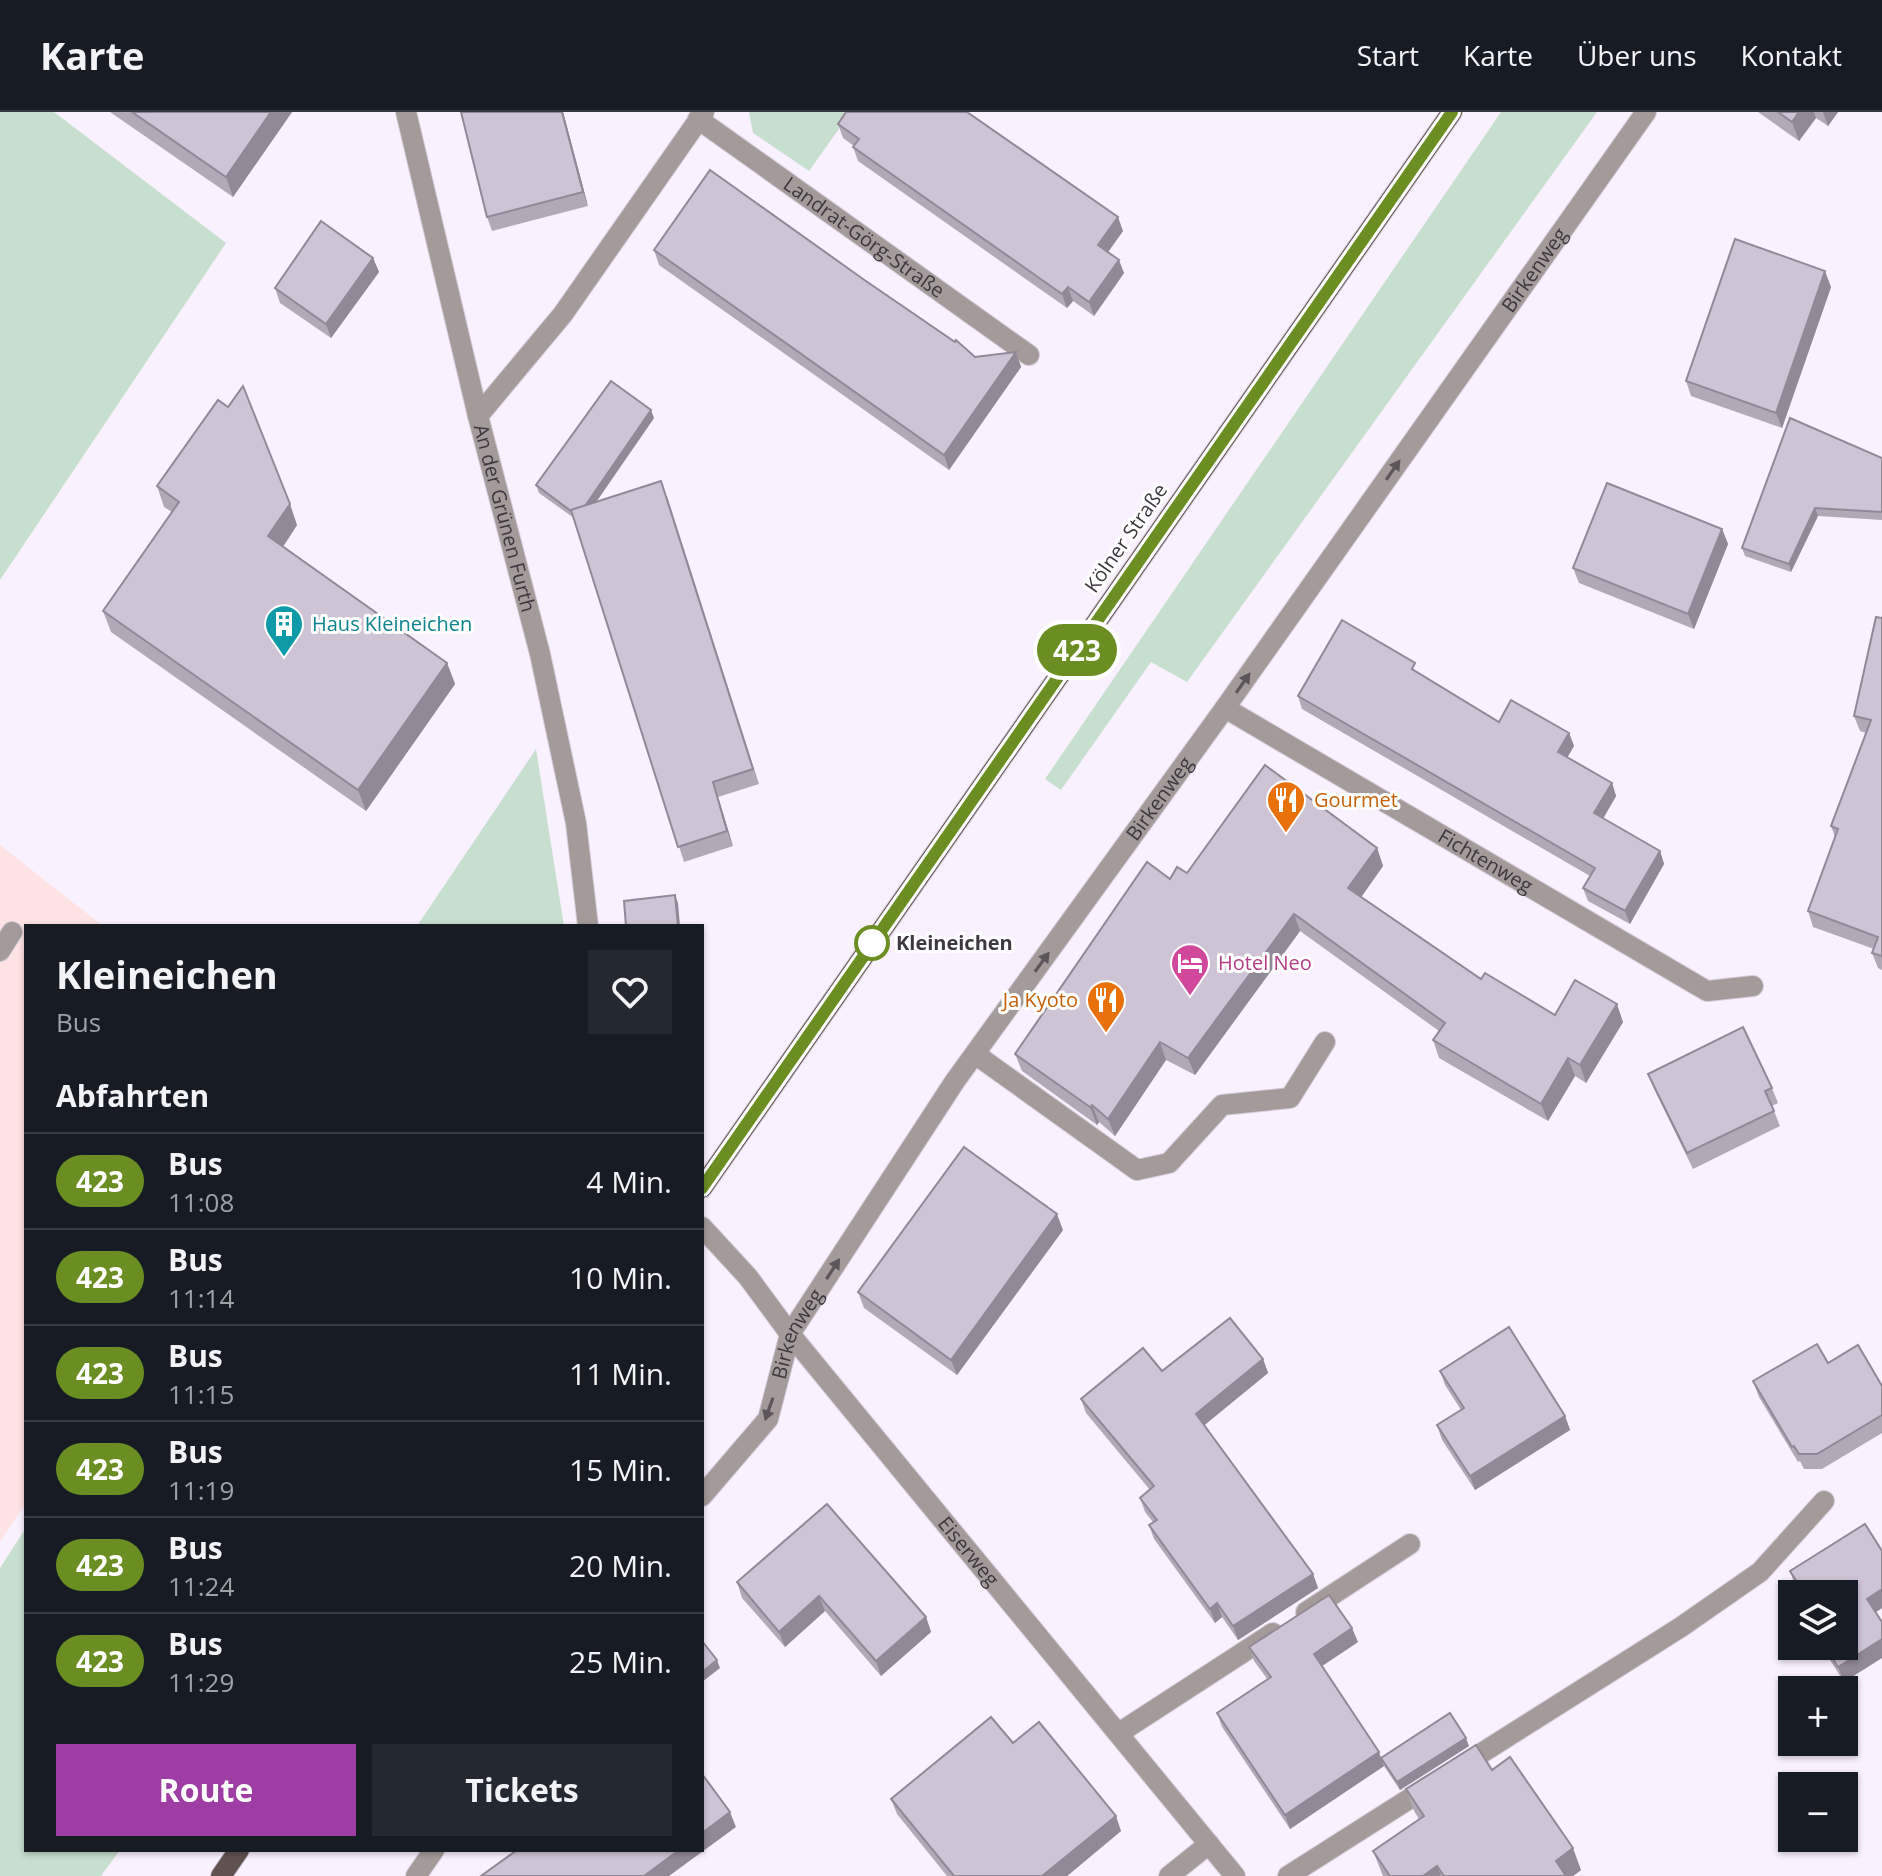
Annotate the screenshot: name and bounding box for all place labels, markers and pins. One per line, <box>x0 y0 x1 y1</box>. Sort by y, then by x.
building icon: Haus Kleineichen <box>263 603 305 658</box>
place label: Haus Kleineichen <box>312 610 472 637</box>
restaurant icon: Gourmet <box>1265 779 1307 834</box>
place label: Gourmet <box>1314 786 1398 813</box>
marker: Kleineichen <box>855 926 889 960</box>
place label: Kleineichen <box>896 929 1013 956</box>
hotel icon: Hotel Neo <box>1169 942 1211 997</box>
place label: Hotel Neo <box>1218 949 1312 976</box>
restaurant icon: Ja Kyoto <box>1085 979 1127 1034</box>
place label: Ja Kyoto <box>1001 986 1078 1013</box>

